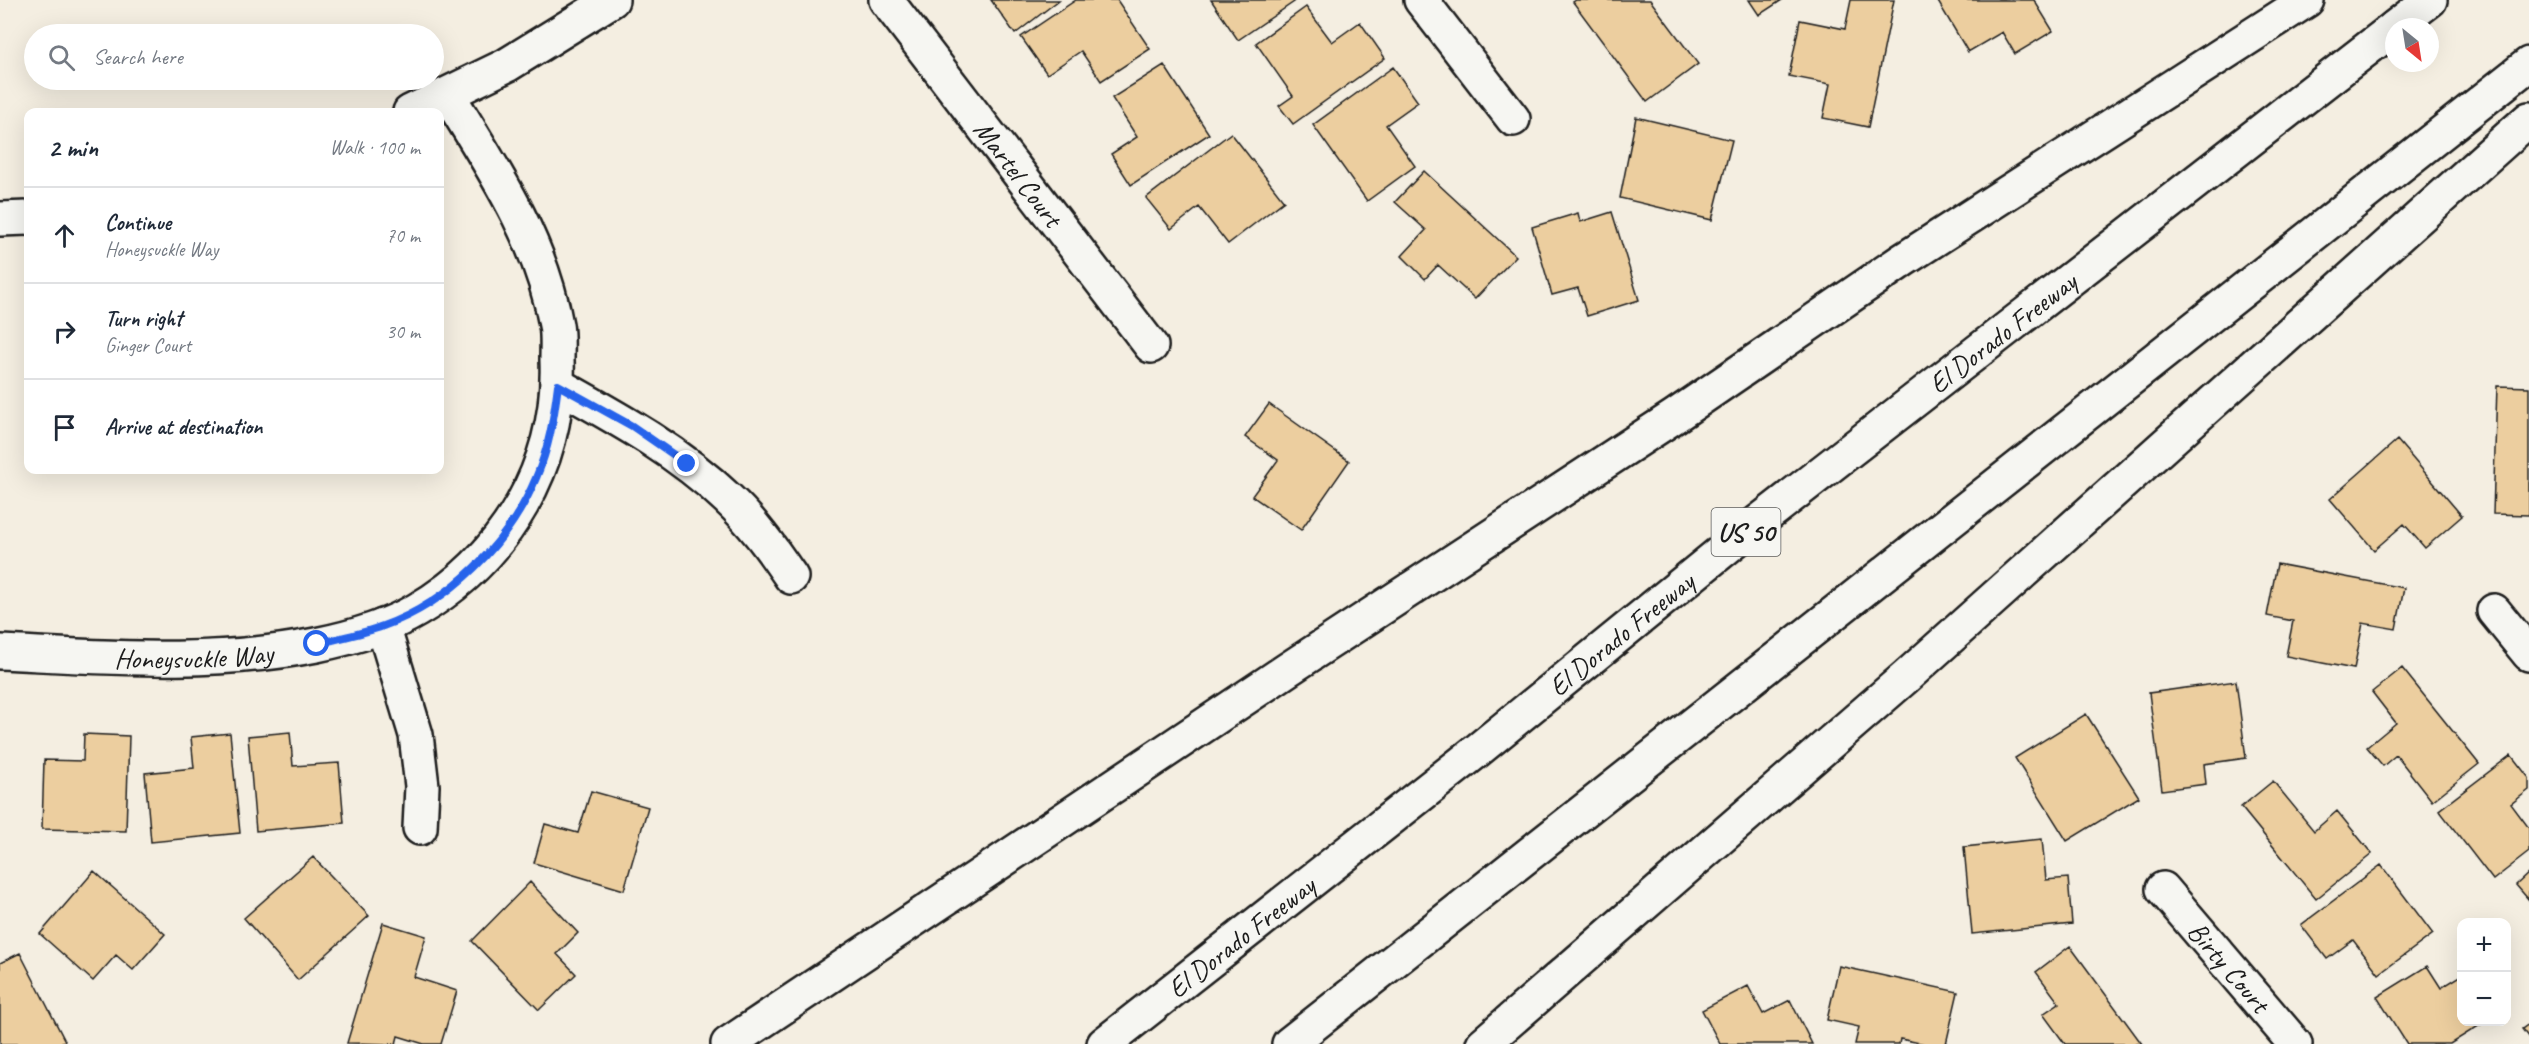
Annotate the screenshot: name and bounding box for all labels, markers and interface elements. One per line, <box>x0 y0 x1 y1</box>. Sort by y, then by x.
north arrow <box>2385 18 2439 72</box>
search box <box>24 24 444 90</box>
icon: search <box>45 41 78 74</box>
text: Search here <box>93 43 183 71</box>
street label: Martel Court <box>966 113 1072 236</box>
text: 2 min <box>48 131 98 164</box>
text: Walk · 100 m <box>330 135 420 160</box>
text: Continue <box>105 209 171 237</box>
icon: ahead <box>48 219 81 252</box>
text: 70 m <box>386 223 420 248</box>
text: Honeysuckle Way <box>105 237 218 262</box>
street label: El Dorado Freeway <box>1922 263 2085 401</box>
text: Turn right <box>105 305 182 333</box>
icon: right <box>48 315 81 348</box>
text: 30 m <box>386 319 420 344</box>
text: Ginger Court <box>105 333 191 358</box>
icon: arrive <box>48 411 81 444</box>
text: Arrive at destination <box>105 413 262 441</box>
route end <box>673 450 699 476</box>
road number: US 50 <box>1712 508 1780 556</box>
street label: El Dorado Freeway <box>1541 563 1703 704</box>
route start <box>303 630 329 656</box>
street label: Honeysuckle Way <box>114 635 278 676</box>
street label: El Dorado Freeway <box>1160 867 1324 1006</box>
street label: Birty Court <box>2180 914 2279 1022</box>
map controls <box>2457 918 2511 1026</box>
button: + <box>2457 918 2511 972</box>
button: − <box>2457 972 2511 1026</box>

